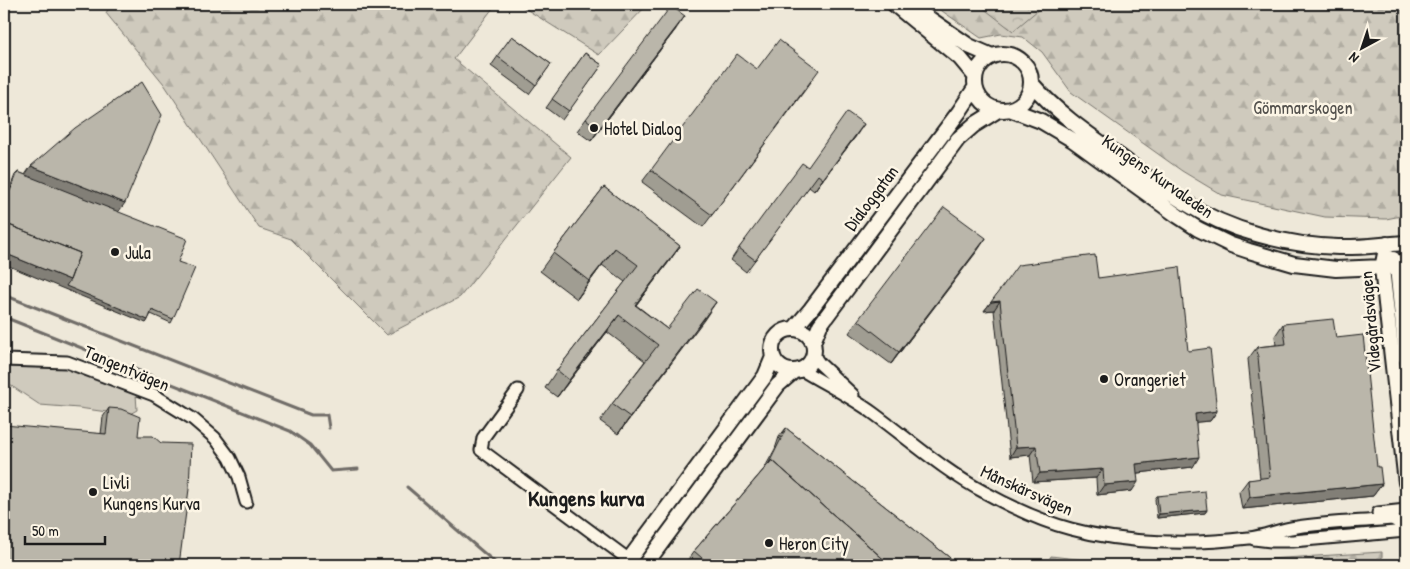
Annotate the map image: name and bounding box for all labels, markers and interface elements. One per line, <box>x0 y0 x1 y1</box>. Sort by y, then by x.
north arrow <box>1338 22 1388 72</box>
text: N <box>1344 48 1362 68</box>
park label: Gömmarskogen <box>1253 95 1353 120</box>
place label: Hotel Dialog <box>604 116 682 141</box>
marker: Hotel Dialog <box>588 122 600 134</box>
street label: Kungens Kurvaleden <box>1097 128 1219 224</box>
street label: Dialoggatan <box>838 160 904 236</box>
place label: Jula <box>125 240 151 265</box>
marker: Jula <box>109 246 121 258</box>
street label: Videgårdsvägen <box>1353 270 1387 374</box>
street label: Tangentvägen <box>80 339 174 397</box>
place label: Orangeriet <box>1114 367 1186 392</box>
marker: Orangeriet <box>1098 373 1110 385</box>
street label: Månskärsvägen <box>977 458 1077 522</box>
place label: Livli Kungens Kurva <box>103 470 200 516</box>
district label: Kungens kurva <box>528 483 644 514</box>
marker: Livli Kungens Kurva <box>87 486 99 498</box>
scale bar <box>25 514 105 546</box>
text: 50 m <box>32 520 59 541</box>
place label: Heron City <box>779 531 849 556</box>
marker: Heron City <box>763 537 775 549</box>

